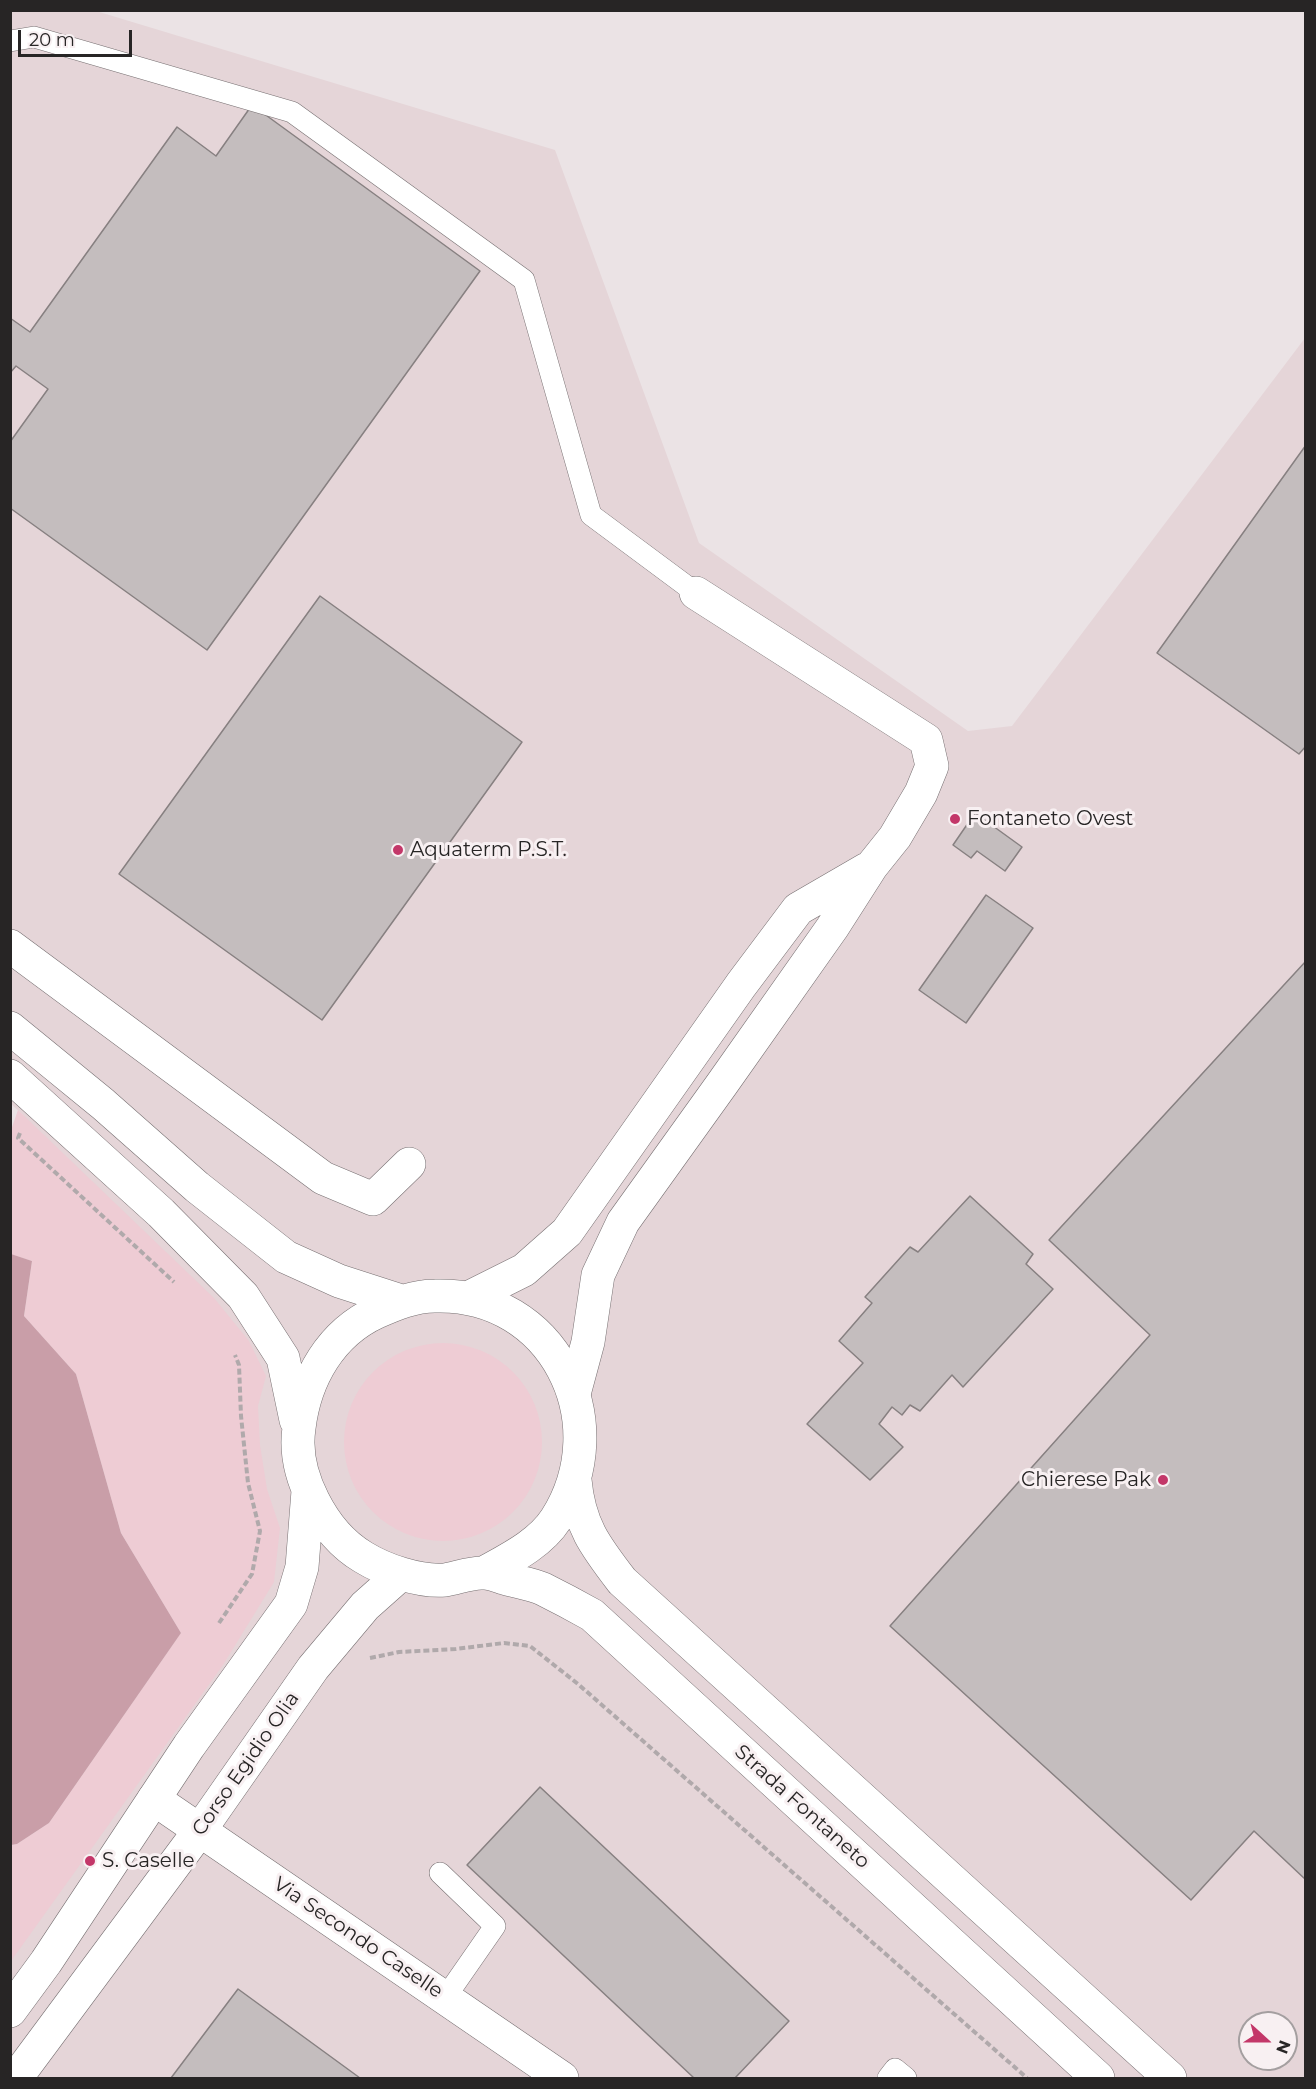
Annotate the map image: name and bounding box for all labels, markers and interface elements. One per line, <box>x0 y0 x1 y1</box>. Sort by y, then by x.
scale bar <box>21 18 135 56</box>
text: 20 m <box>29 29 75 51</box>
place label: Fontaneto Ovest <box>967 807 1133 831</box>
marker: Fontaneto Ovest <box>948 812 962 826</box>
place label: Aquaterm P.S.T. <box>410 838 567 862</box>
marker: Aquaterm P.S.T. <box>391 843 405 857</box>
place label: Chierese Pak <box>1021 1468 1151 1492</box>
marker: Chierese Pak <box>1156 1473 1170 1487</box>
street label: Corso Egidio Olia <box>187 1687 305 1841</box>
street label: Strada Fontaneto <box>729 1740 875 1874</box>
place label: S. Caselle <box>102 1849 195 1873</box>
marker: S. Caselle <box>83 1854 97 1868</box>
street label: Via Secondo Caselle <box>269 1872 447 2004</box>
north arrow <box>1238 2011 1298 2071</box>
text: N <box>1272 2037 1295 2056</box>

